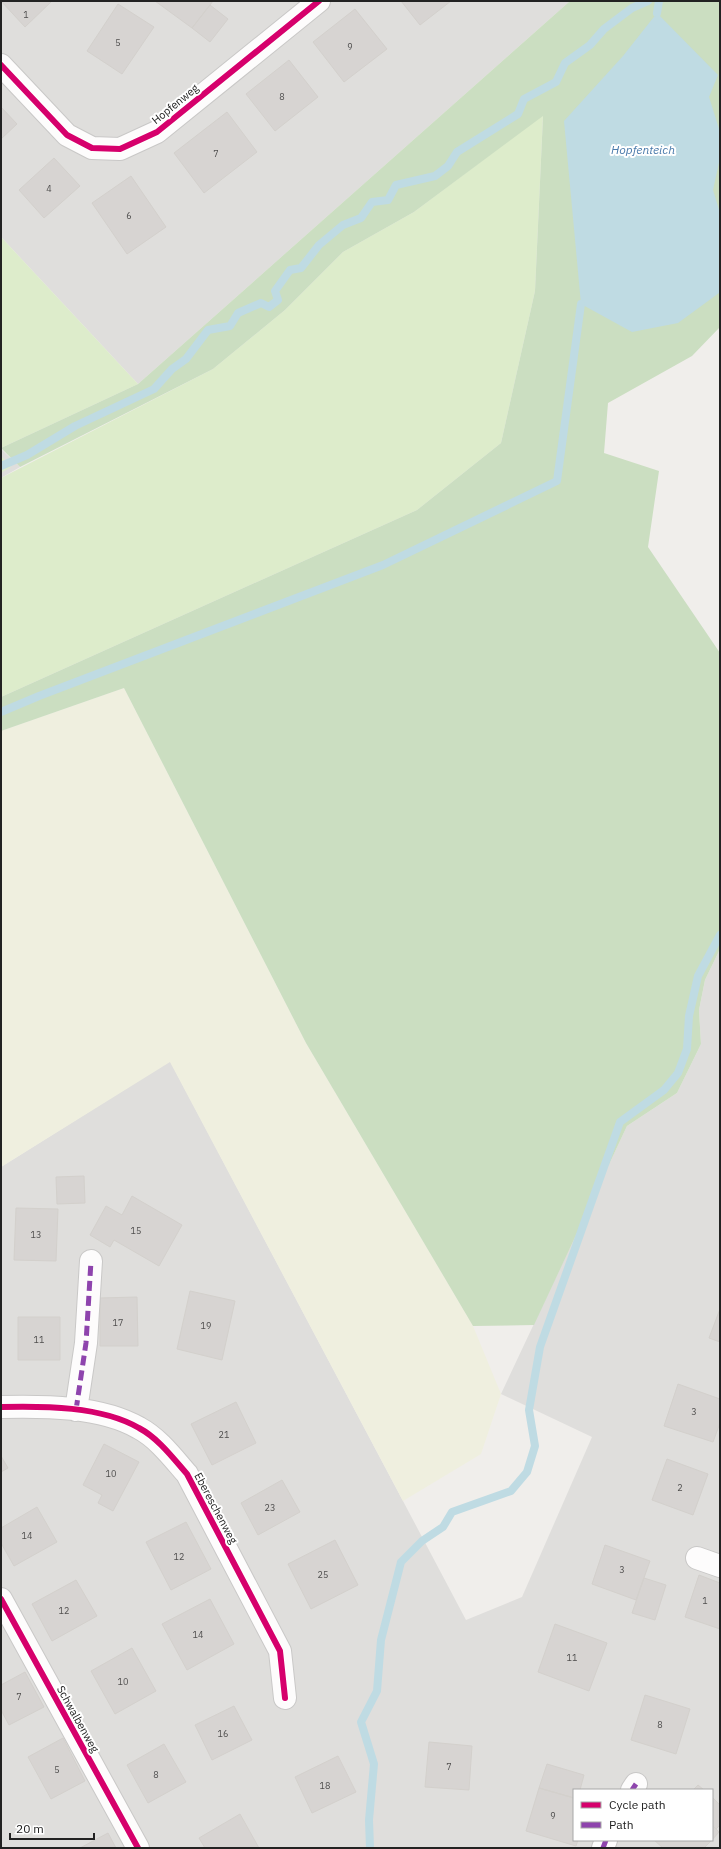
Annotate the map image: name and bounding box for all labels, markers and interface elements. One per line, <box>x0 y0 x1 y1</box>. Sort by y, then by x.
house number: 1 <box>23 9 29 20</box>
house number: 5 <box>115 37 121 48</box>
house number: 9 <box>347 41 353 52</box>
street label: Hopfenweg <box>149 81 201 127</box>
house number: 8 <box>279 91 285 102</box>
water label: Hopfenteich <box>611 142 675 157</box>
house number: 7 <box>213 148 219 159</box>
house number: 4 <box>46 183 52 194</box>
house number: 6 <box>126 210 132 221</box>
house number: 15 <box>131 1225 141 1236</box>
house number: 13 <box>31 1229 41 1240</box>
house number: 17 <box>113 1317 123 1328</box>
house number: 19 <box>201 1320 211 1331</box>
house number: 11 <box>34 1334 44 1345</box>
house number: 3 <box>691 1406 697 1417</box>
house number: 21 <box>219 1429 229 1440</box>
house number: 10 <box>106 1468 116 1479</box>
street label: Ebereschenweg <box>191 1470 241 1546</box>
house number: 2 <box>677 1482 683 1493</box>
house number: 23 <box>265 1502 275 1513</box>
house number: 14 <box>22 1530 32 1541</box>
house number: 12 <box>174 1551 184 1562</box>
house number: 3 <box>619 1564 625 1575</box>
house number: 25 <box>318 1569 328 1580</box>
house number: 1 <box>702 1595 708 1606</box>
house number: 12 <box>59 1605 69 1616</box>
house number: 14 <box>193 1629 203 1640</box>
house number: 11 <box>567 1652 577 1663</box>
house number: 10 <box>118 1676 128 1687</box>
street label: Schwalbenweg <box>54 1683 102 1755</box>
house number: 7 <box>16 1691 22 1702</box>
house number: 8 <box>657 1719 663 1730</box>
house number: 16 <box>218 1728 228 1739</box>
house number: 7 <box>446 1761 452 1772</box>
house number: 5 <box>54 1764 60 1775</box>
house number: 8 <box>153 1769 159 1780</box>
house number: 18 <box>320 1780 330 1791</box>
legend <box>573 1789 713 1841</box>
text: Cycle path <box>609 1797 666 1812</box>
house number: 9 <box>550 1810 556 1821</box>
scale bar <box>10 1815 94 1841</box>
text: Path <box>609 1817 634 1832</box>
text: 20 m <box>16 1821 44 1836</box>

